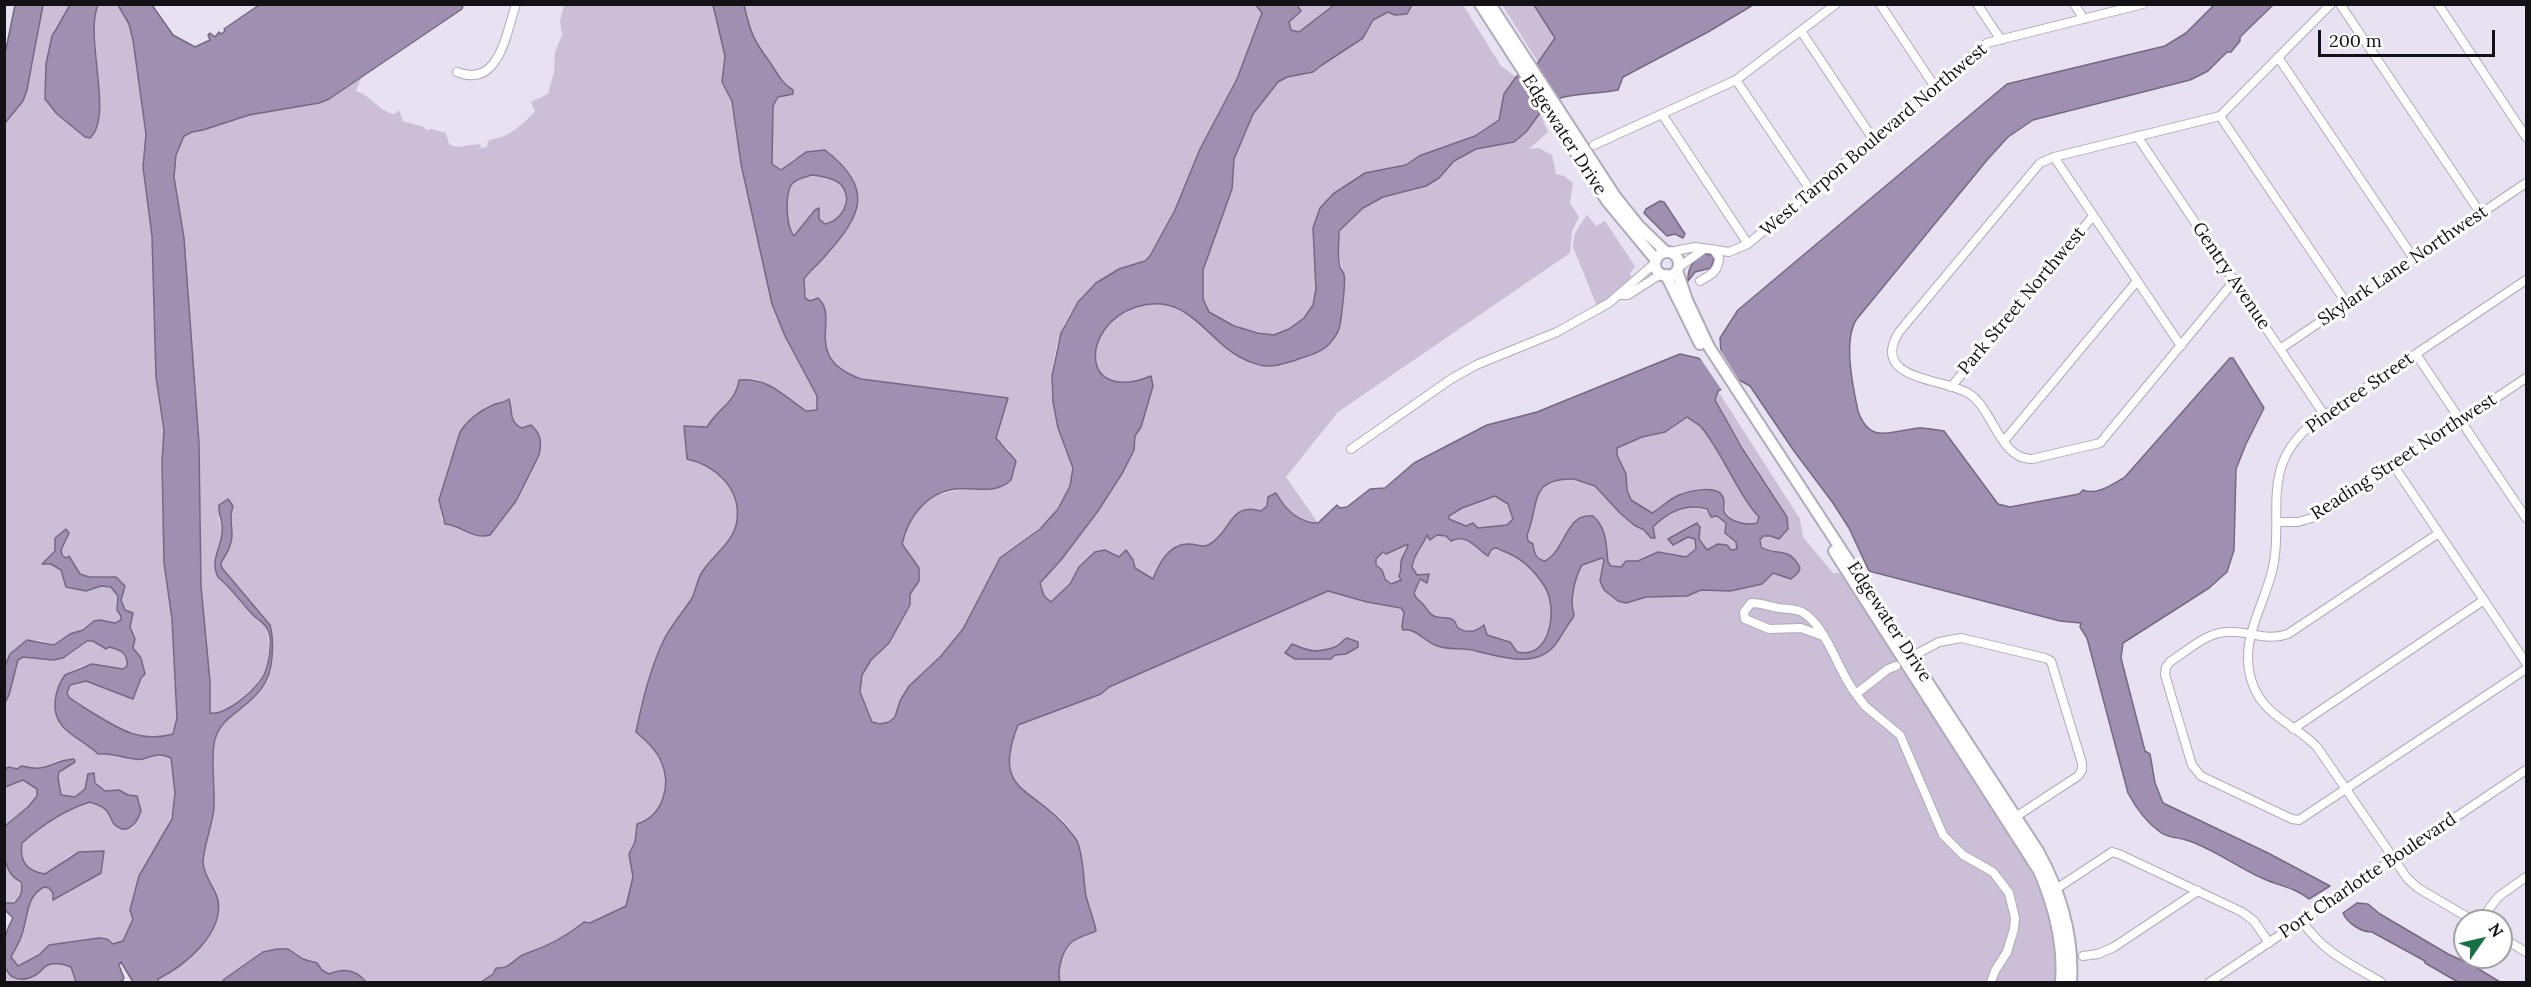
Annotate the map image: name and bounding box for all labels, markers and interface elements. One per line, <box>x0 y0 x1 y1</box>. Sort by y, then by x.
scale bar <box>2321 18 2498 56</box>
text: 200 m <box>2329 29 2382 52</box>
street label: West Tarpon Boulevard Northwest <box>1756 39 1992 241</box>
street label: Edgewater Drive <box>1517 71 1611 199</box>
street label: Skylark Lane Northwest <box>2314 201 2492 331</box>
street label: Gentry Avenue <box>2187 218 2275 334</box>
street label: Park Street Northwest <box>1954 222 2090 380</box>
street label: Pinetree Street <box>2302 348 2418 438</box>
street label: Reading Street Northwest <box>2307 389 2501 525</box>
street label: Edgewater Drive <box>1842 558 1936 686</box>
street label: Port Charlotte Boulevard <box>2275 809 2461 943</box>
north arrow <box>2453 909 2513 969</box>
text: N <box>2485 919 2508 941</box>

